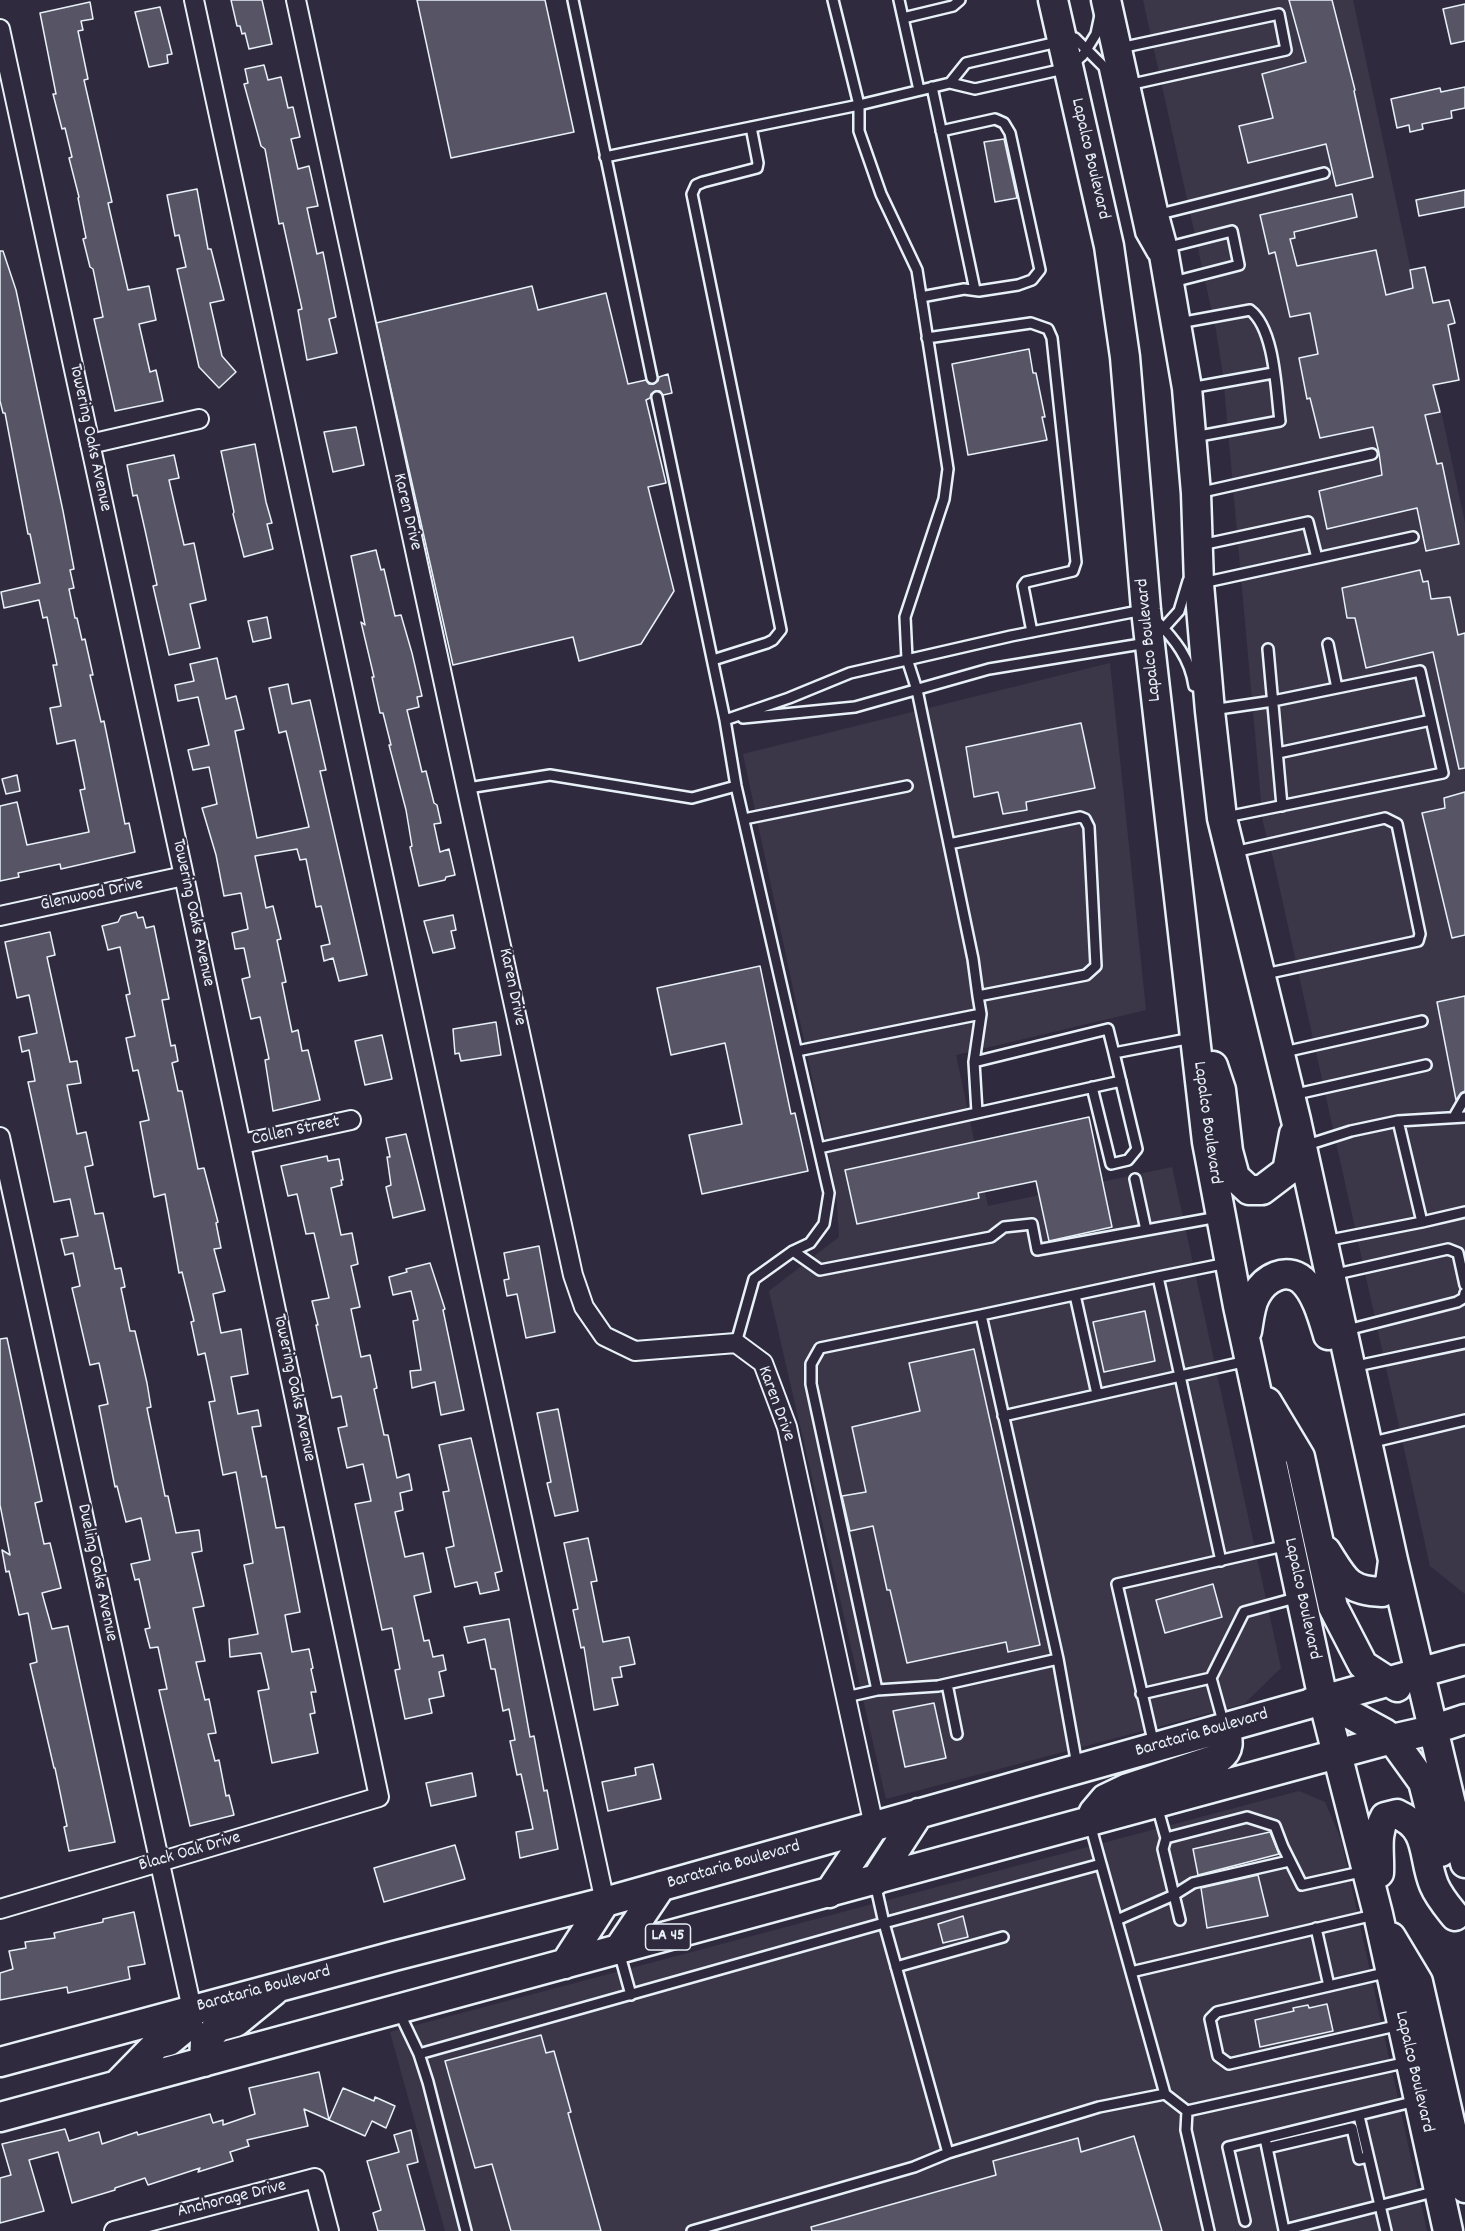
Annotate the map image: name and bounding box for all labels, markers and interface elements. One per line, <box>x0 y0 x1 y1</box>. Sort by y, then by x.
street label: Lapalco Boulevard <box>1065 96 1113 222</box>
street label: Towering Oaks Avenue <box>63 362 115 514</box>
street label: Karen Drive <box>387 471 425 553</box>
street label: Lapalco Boulevard <box>1133 577 1167 703</box>
street label: Towering Oaks Avenue <box>166 837 218 989</box>
street label: Glenwood Drive <box>39 875 145 917</box>
street label: Karen Drive <box>492 946 530 1028</box>
street label: Lapalco Boulevard <box>1187 1060 1225 1186</box>
street label: Collen Street <box>250 1112 342 1152</box>
street label: Towering Oaks Avenue <box>267 1312 319 1464</box>
street label: Karen Drive <box>751 1363 799 1445</box>
street label: Dueling Oaks Avenue <box>71 1502 121 1644</box>
street label: Lapalco Boulevard <box>1278 1536 1324 1662</box>
street label: Barataria Boulevard <box>1133 1705 1271 1763</box>
street label: Black Oak Drive <box>137 1828 243 1878</box>
street label: Barataria Boulevard <box>665 1837 803 1895</box>
road number: LA 45 <box>646 1924 690 1950</box>
street label: Barataria Boulevard <box>195 1962 333 2018</box>
street label: Lapalco Boulevard <box>1389 2009 1437 2135</box>
street label: Anchorage Drive <box>175 2176 289 2224</box>

